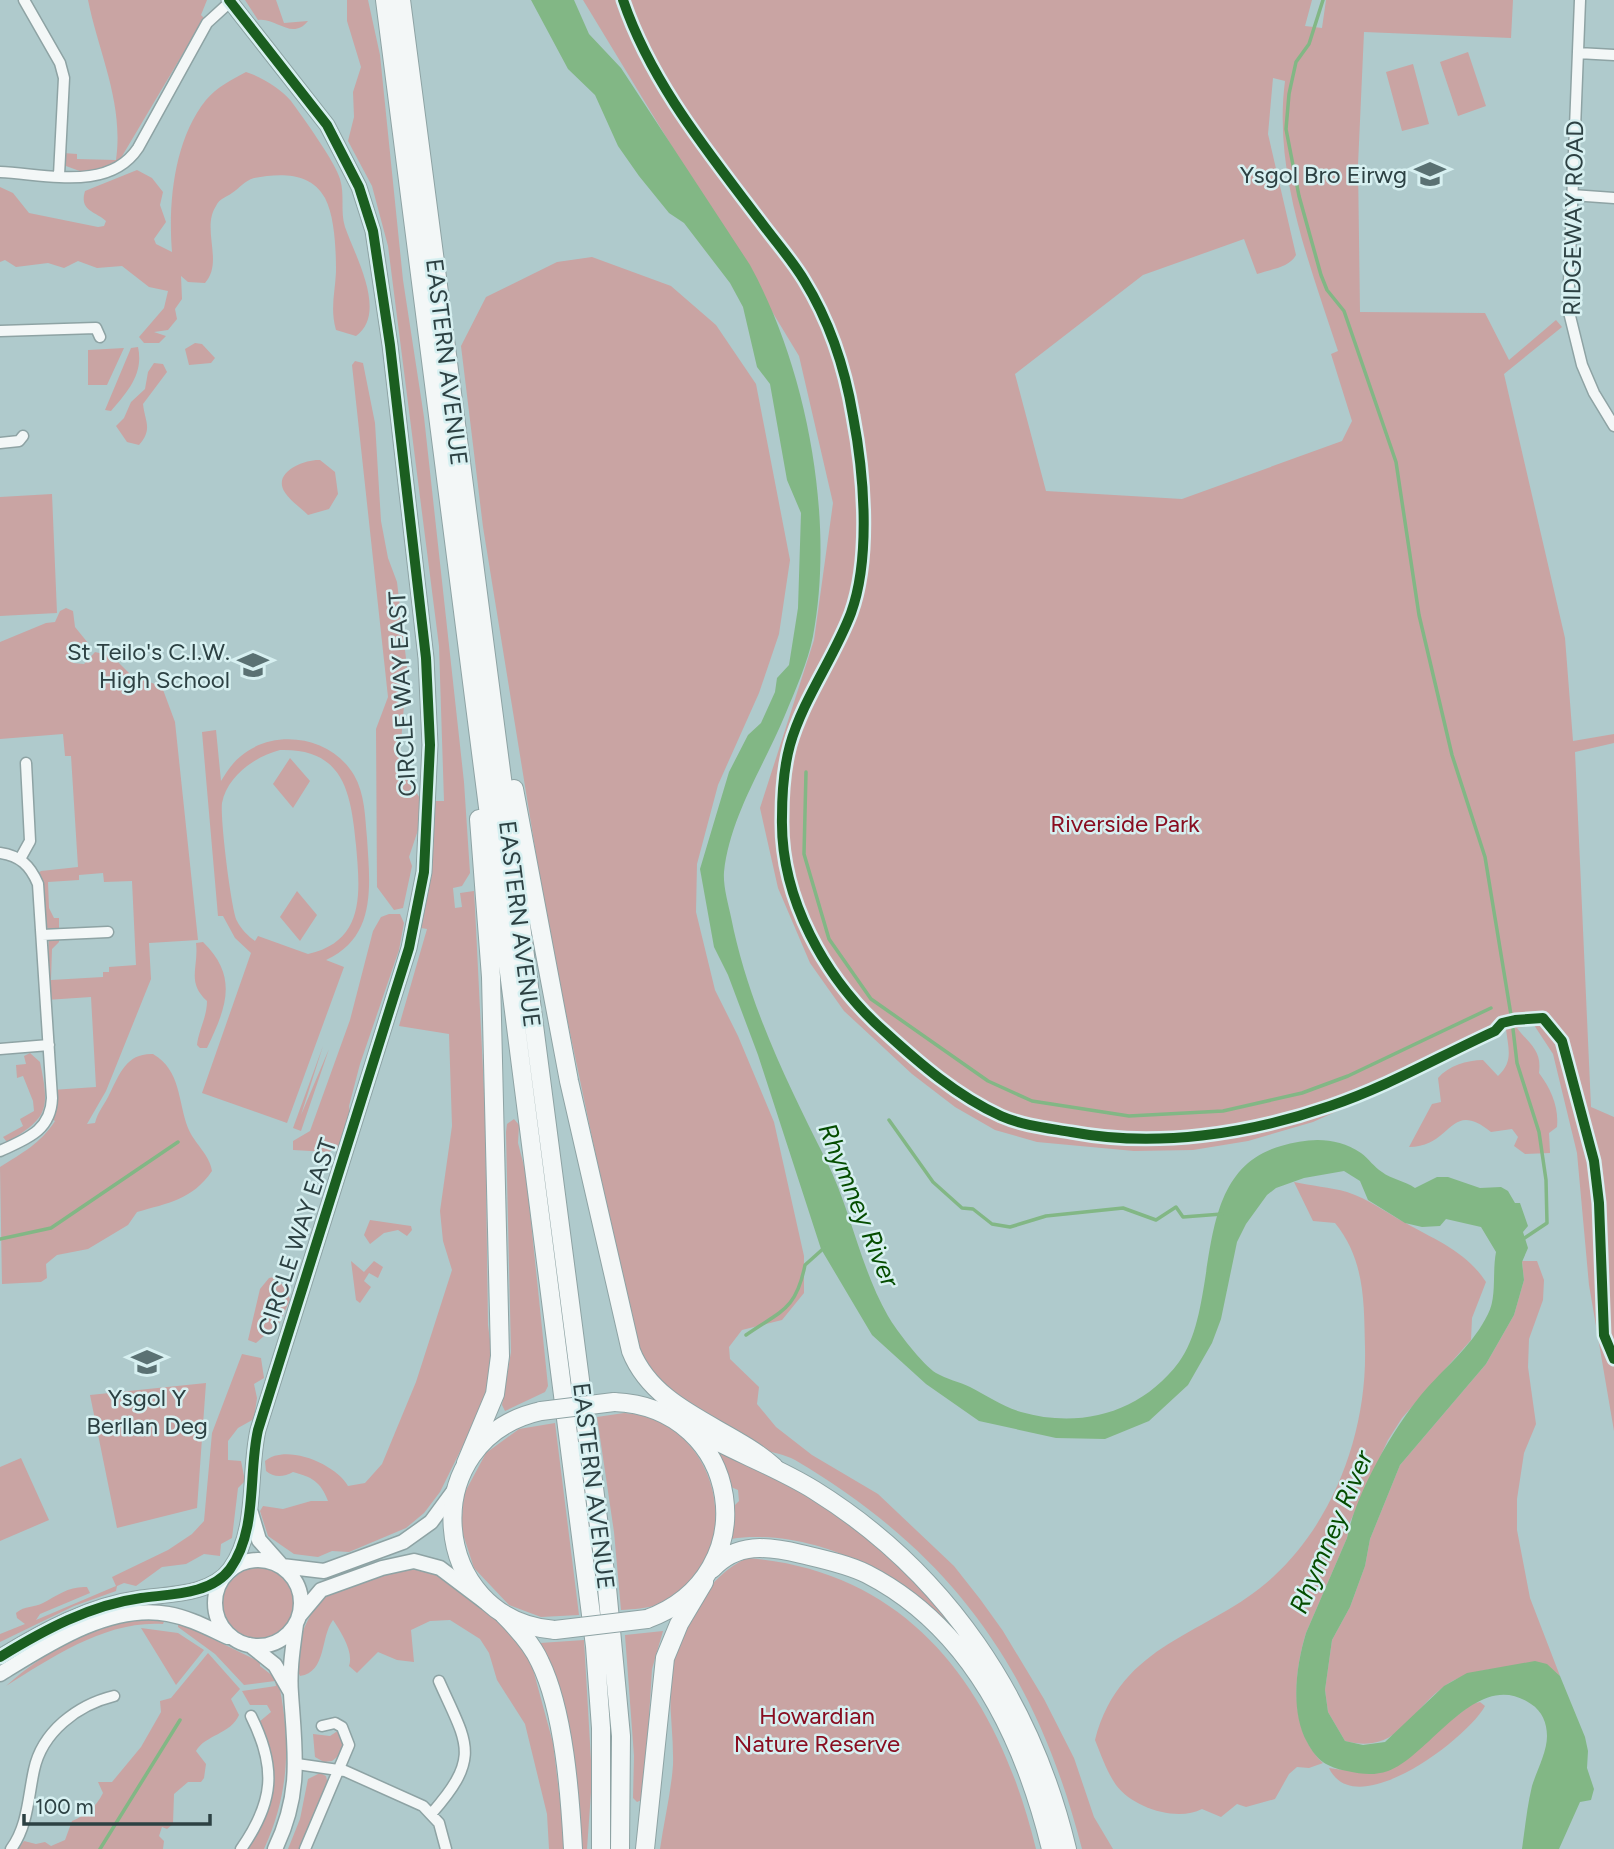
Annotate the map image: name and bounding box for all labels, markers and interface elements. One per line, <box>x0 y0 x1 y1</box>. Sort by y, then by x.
street label: RIDGEWAY ROAD <box>1557 120 1589 316</box>
school or university icon: Ysgol Bro Eirwg <box>1413 157 1447 191</box>
place label: Ysgol Bro Eirwg <box>1240 160 1407 189</box>
street label: EASTERN AVENUE <box>420 257 474 467</box>
street label: CIRCLE WAY EAST <box>382 590 422 798</box>
place label: St Teilo's C.I.W. High School <box>67 637 230 694</box>
school or university icon: St Teilo's C.I.W. High School <box>236 648 270 682</box>
park label: Riverside Park <box>1050 809 1200 838</box>
street label: EASTERN AVENUE <box>493 819 547 1029</box>
water label: Rhymney River <box>812 1118 907 1293</box>
street label: CIRCLE WAY EAST <box>251 1135 343 1339</box>
school or university icon: Ysgol Y Berllan Deg <box>130 1345 164 1379</box>
street label: EASTERN AVENUE <box>567 1381 621 1591</box>
place label: Ysgol Y Berllan Deg <box>86 1383 208 1440</box>
water label: Rhymney River <box>1282 1445 1380 1618</box>
park label: Howardian Nature Reserve <box>734 1701 900 1758</box>
scale bar <box>24 1783 210 1827</box>
text: 100 m <box>35 1794 94 1819</box>

